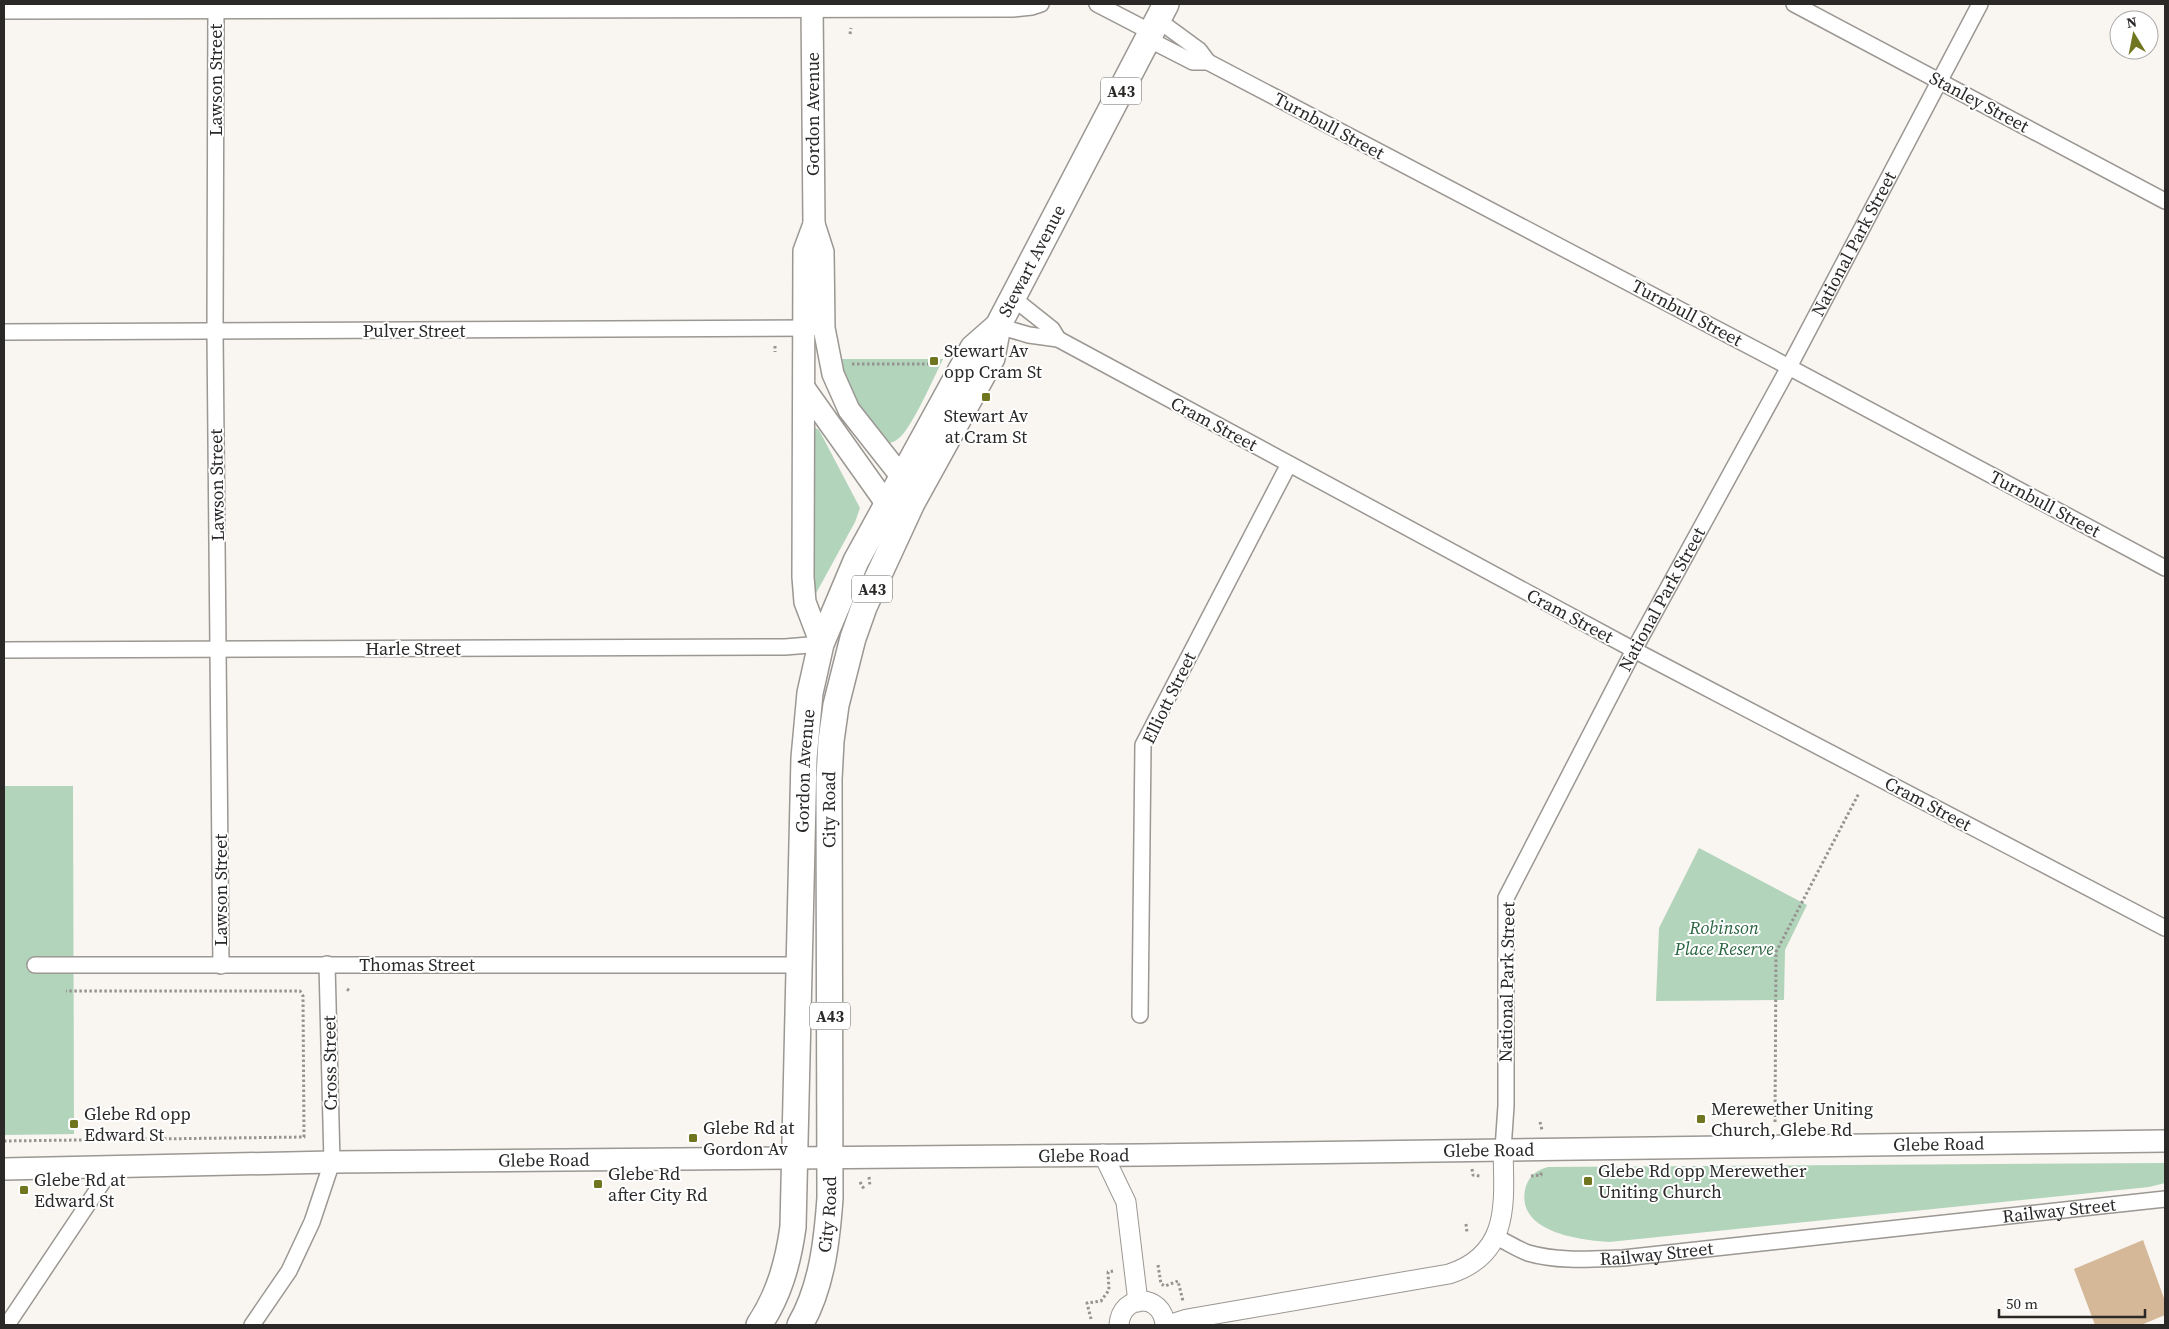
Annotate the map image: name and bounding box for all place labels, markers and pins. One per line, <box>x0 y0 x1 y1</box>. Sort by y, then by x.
place label: Stewart Av opp Cram St <box>944 338 1042 384</box>
marker: Stewart Av opp Cram St <box>928 355 940 367</box>
marker: Stewart Av at Cram St <box>980 391 992 403</box>
place label: Stewart Av at Cram St <box>944 403 1028 449</box>
place label: Merewether Uniting Church, Glebe Rd <box>1711 1096 1873 1142</box>
place label: Glebe Rd opp Edward St <box>84 1101 191 1147</box>
marker: Merewether Uniting Church, Glebe Rd <box>1695 1113 1707 1125</box>
place label: Glebe Rd at Gordon Av <box>703 1115 794 1161</box>
marker: Glebe Rd opp Edward St <box>68 1118 80 1130</box>
marker: Glebe Rd at Gordon Av <box>687 1132 699 1144</box>
place label: Glebe Rd opp Merewether Uniting Church <box>1598 1158 1807 1204</box>
place label: Glebe Rd after City Rd <box>608 1161 707 1207</box>
place label: Glebe Rd at Edward St <box>34 1167 125 1213</box>
marker: Glebe Rd opp Merewether Uniting Church <box>1582 1175 1594 1187</box>
marker: Glebe Rd after City Rd <box>592 1178 604 1190</box>
marker: Glebe Rd at Edward St <box>18 1184 30 1196</box>

